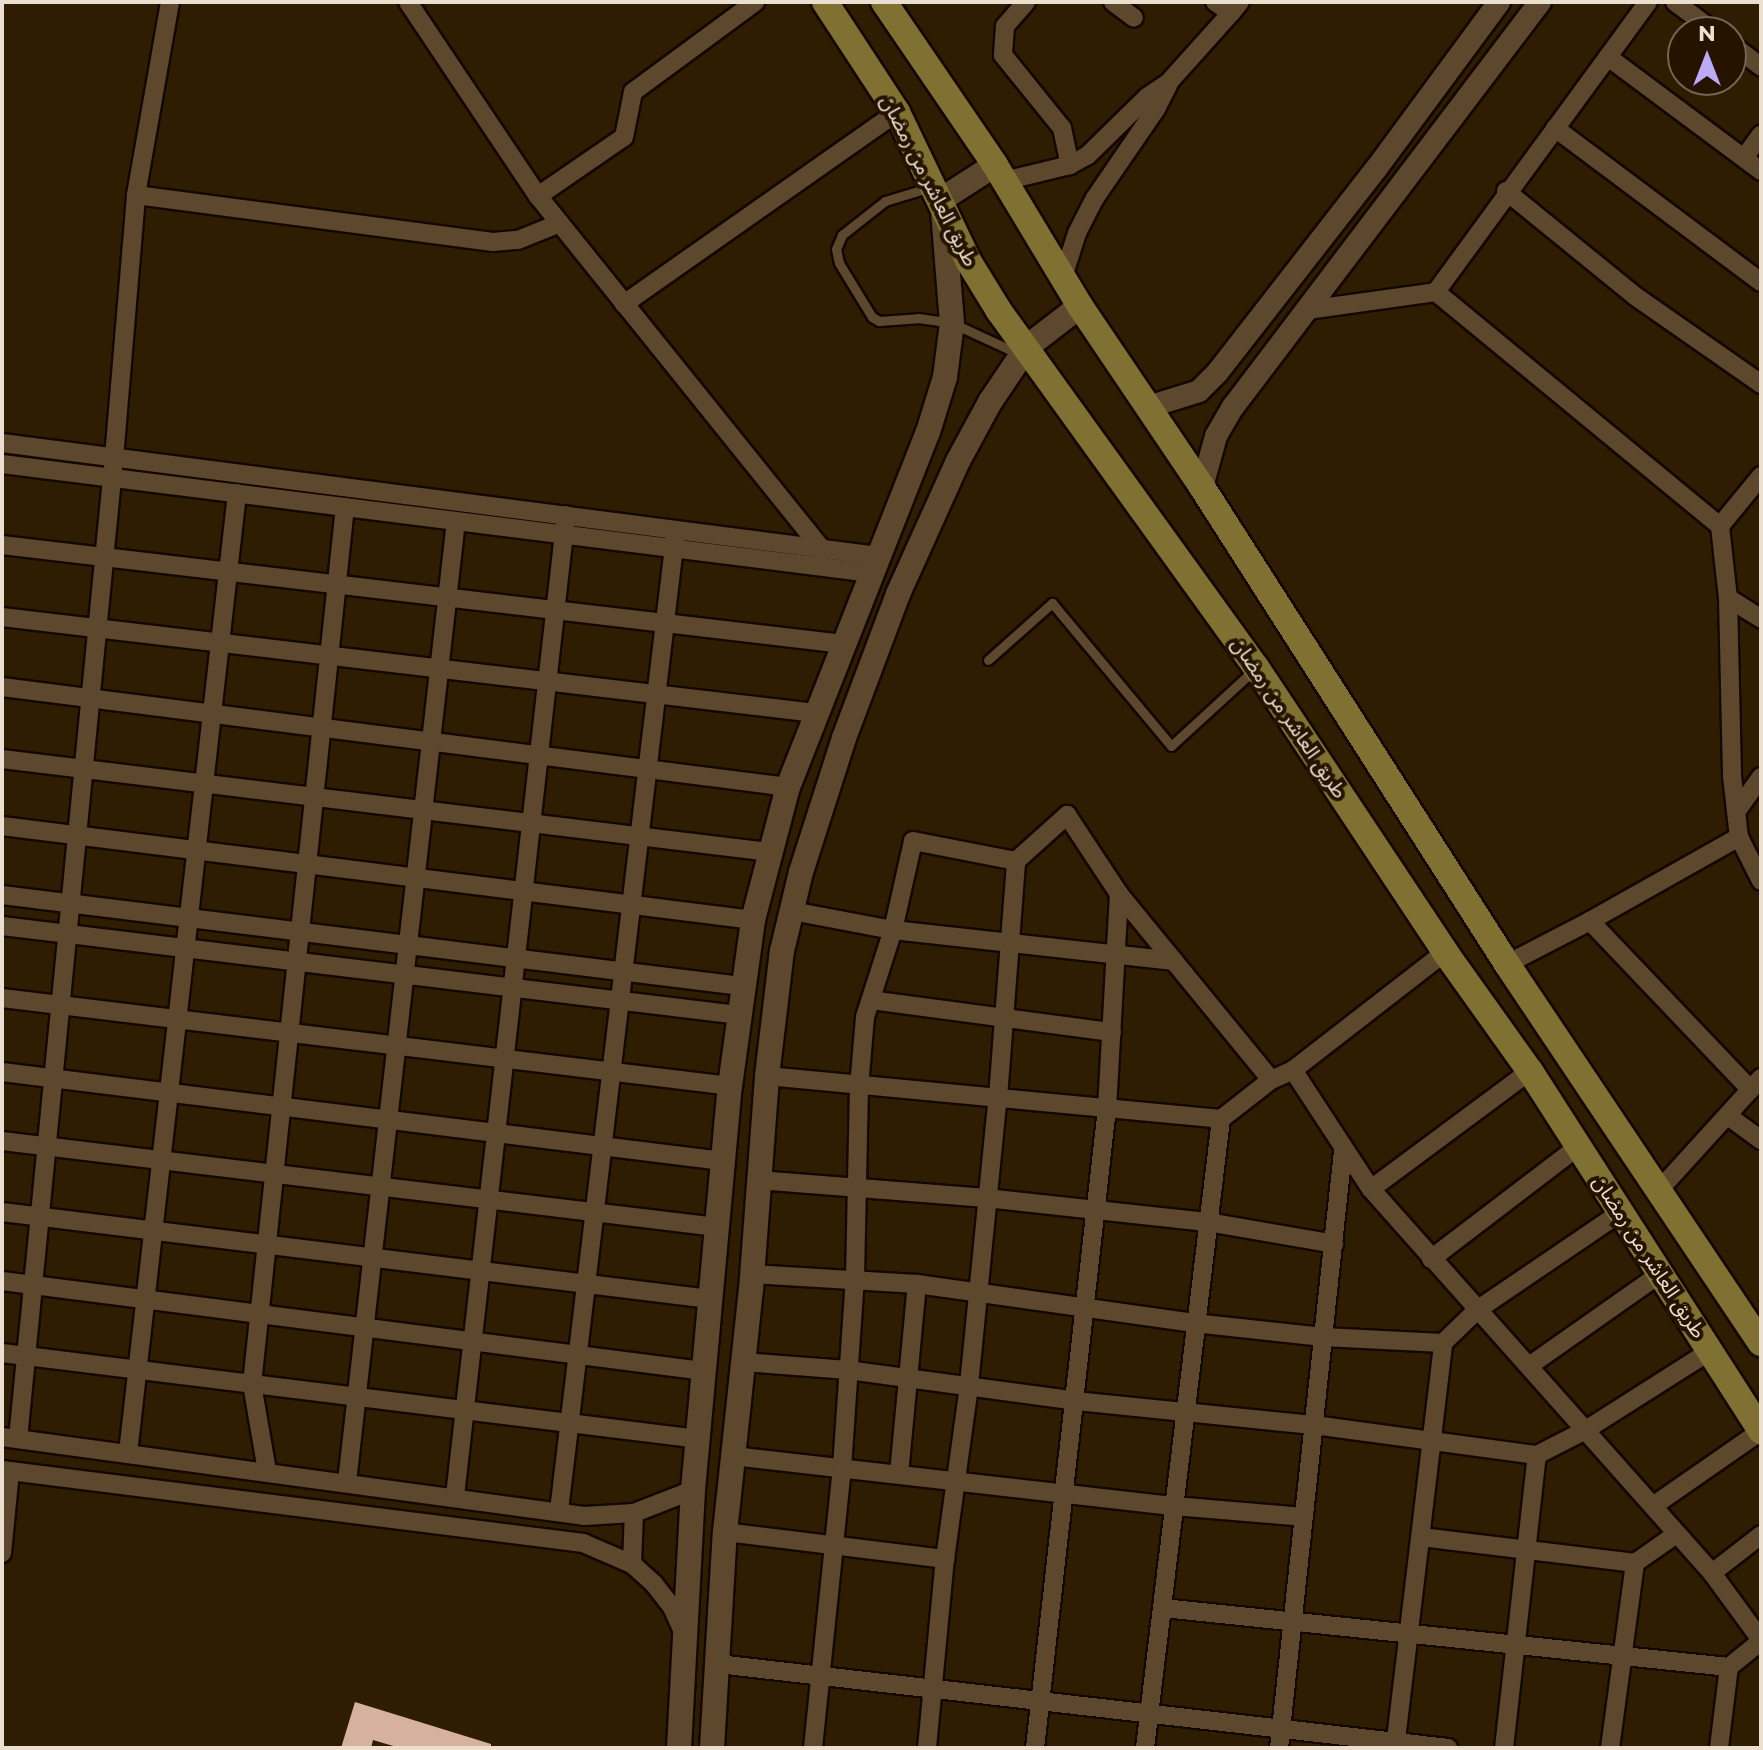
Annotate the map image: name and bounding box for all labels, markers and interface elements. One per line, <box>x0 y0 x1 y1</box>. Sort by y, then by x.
north arrow <box>1667 16 1747 96</box>
text: N <box>1698 20 1716 47</box>
street label: طريق العاشر من رمضان <box>875 91 983 271</box>
street label: طريق العاشر من رمضان <box>1226 633 1352 803</box>
street label: طريق العاشر من رمضان <box>1587 1171 1711 1343</box>

